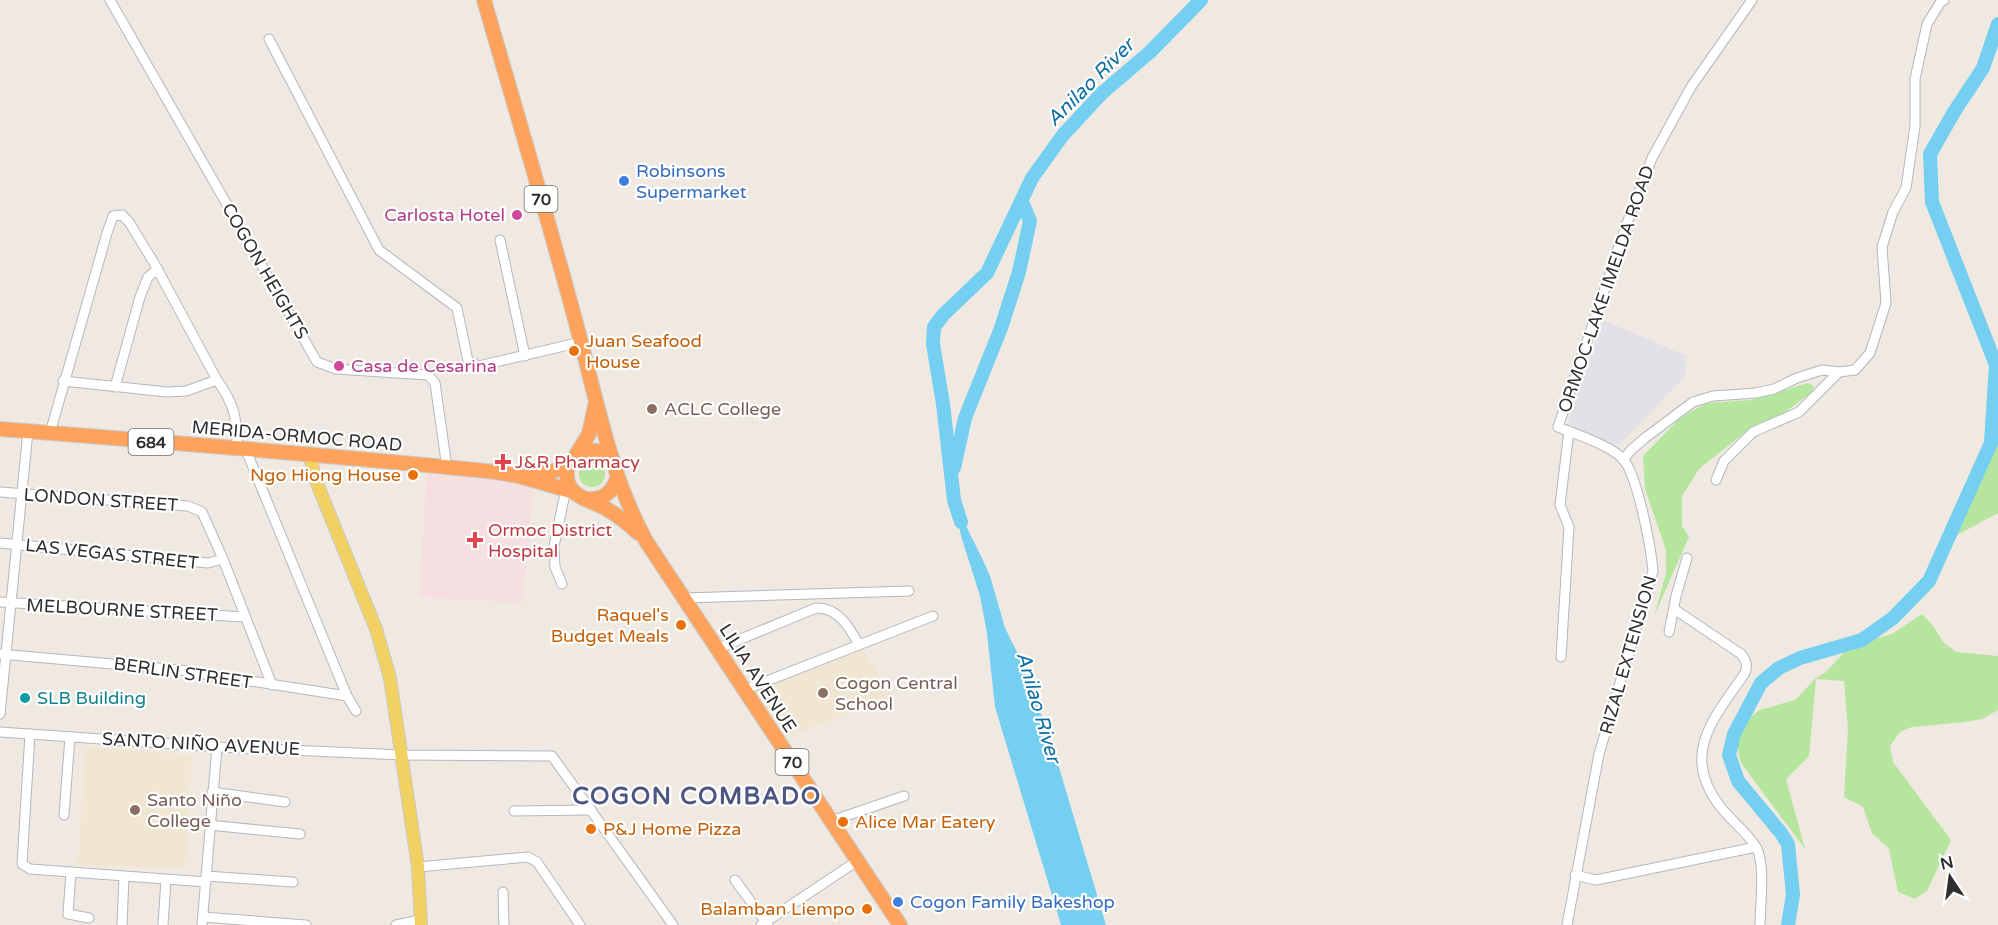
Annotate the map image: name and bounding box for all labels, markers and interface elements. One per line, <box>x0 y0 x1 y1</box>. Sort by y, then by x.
water label: Anilao River <box>1042 32 1141 132</box>
place label: Robinsons Supermarket <box>636 160 747 203</box>
street label: ORMOC-LAKE IMELDA ROAD <box>1553 162 1659 416</box>
marker: Robinsons Supermarket <box>617 174 631 188</box>
road number: 70 <box>524 186 558 212</box>
street label: COGON HEIGHTS <box>217 199 313 343</box>
place label: Carlosta Hotel <box>384 204 505 226</box>
marker: Carlosta Hotel <box>510 208 524 222</box>
place label: Juan Seafood House <box>586 330 702 373</box>
marker: Juan Seafood House <box>567 344 581 358</box>
place label: Casa de Cesarina <box>351 355 497 377</box>
marker: Casa de Cesarina <box>332 359 346 373</box>
place label: ACLC College <box>664 398 781 420</box>
marker: ACLC College <box>645 402 659 416</box>
street label: MERIDA-ORMOC ROAD <box>191 416 403 456</box>
road number: 684 <box>128 429 174 455</box>
place label: J&R Pharmacy <box>515 451 640 473</box>
marker: J&R Pharmacy <box>496 455 510 469</box>
place label: Ngo Hiong House <box>250 464 401 486</box>
marker: Ngo Hiong House <box>406 468 420 482</box>
street label: LONDON STREET <box>23 484 179 516</box>
place label: Ormoc District Hospital <box>488 519 612 562</box>
marker: Ormoc District Hospital <box>466 531 484 549</box>
street label: LAS VEGAS STREET <box>24 534 200 574</box>
street label: RIZAL EXTENSION <box>1595 573 1661 737</box>
street label: MELBOURNE STREET <box>26 594 218 626</box>
place label: Raquel's Budget Meals <box>551 604 669 647</box>
marker: Raquel's Budget Meals <box>674 618 688 632</box>
street label: LILIA AVENUE <box>715 619 801 737</box>
water label: Anilao River <box>1011 649 1066 768</box>
street label: BERLIN STREET <box>112 652 254 694</box>
place label: Cogon Central School <box>835 672 958 715</box>
marker: Cogon Central School <box>816 686 830 700</box>
place label: SLB Building <box>37 687 146 709</box>
marker: SLB Building <box>18 691 32 705</box>
street label: SANTO NIÑO AVENUE <box>101 728 301 760</box>
road number: 70 <box>776 749 808 775</box>
district label: COGON COMBADO <box>572 782 822 811</box>
place label: Santo Niño College <box>147 789 242 832</box>
marker: Santo Niño College <box>128 803 142 817</box>
place label: Alice Mar Eatery <box>855 811 996 833</box>
marker: Alice Mar Eatery <box>836 815 850 829</box>
place label: P&J Home Pizza <box>603 818 741 840</box>
marker: P&J Home Pizza <box>584 822 598 836</box>
north arrow <box>1920 847 1980 907</box>
text: N <box>1938 852 1955 875</box>
place label: Cogon Family Bakeshop <box>910 891 1115 913</box>
marker: Cogon Family Bakeshop <box>891 895 905 909</box>
place label: Balamban Liempo <box>700 898 855 920</box>
marker: Balamban Liempo <box>860 902 874 916</box>

